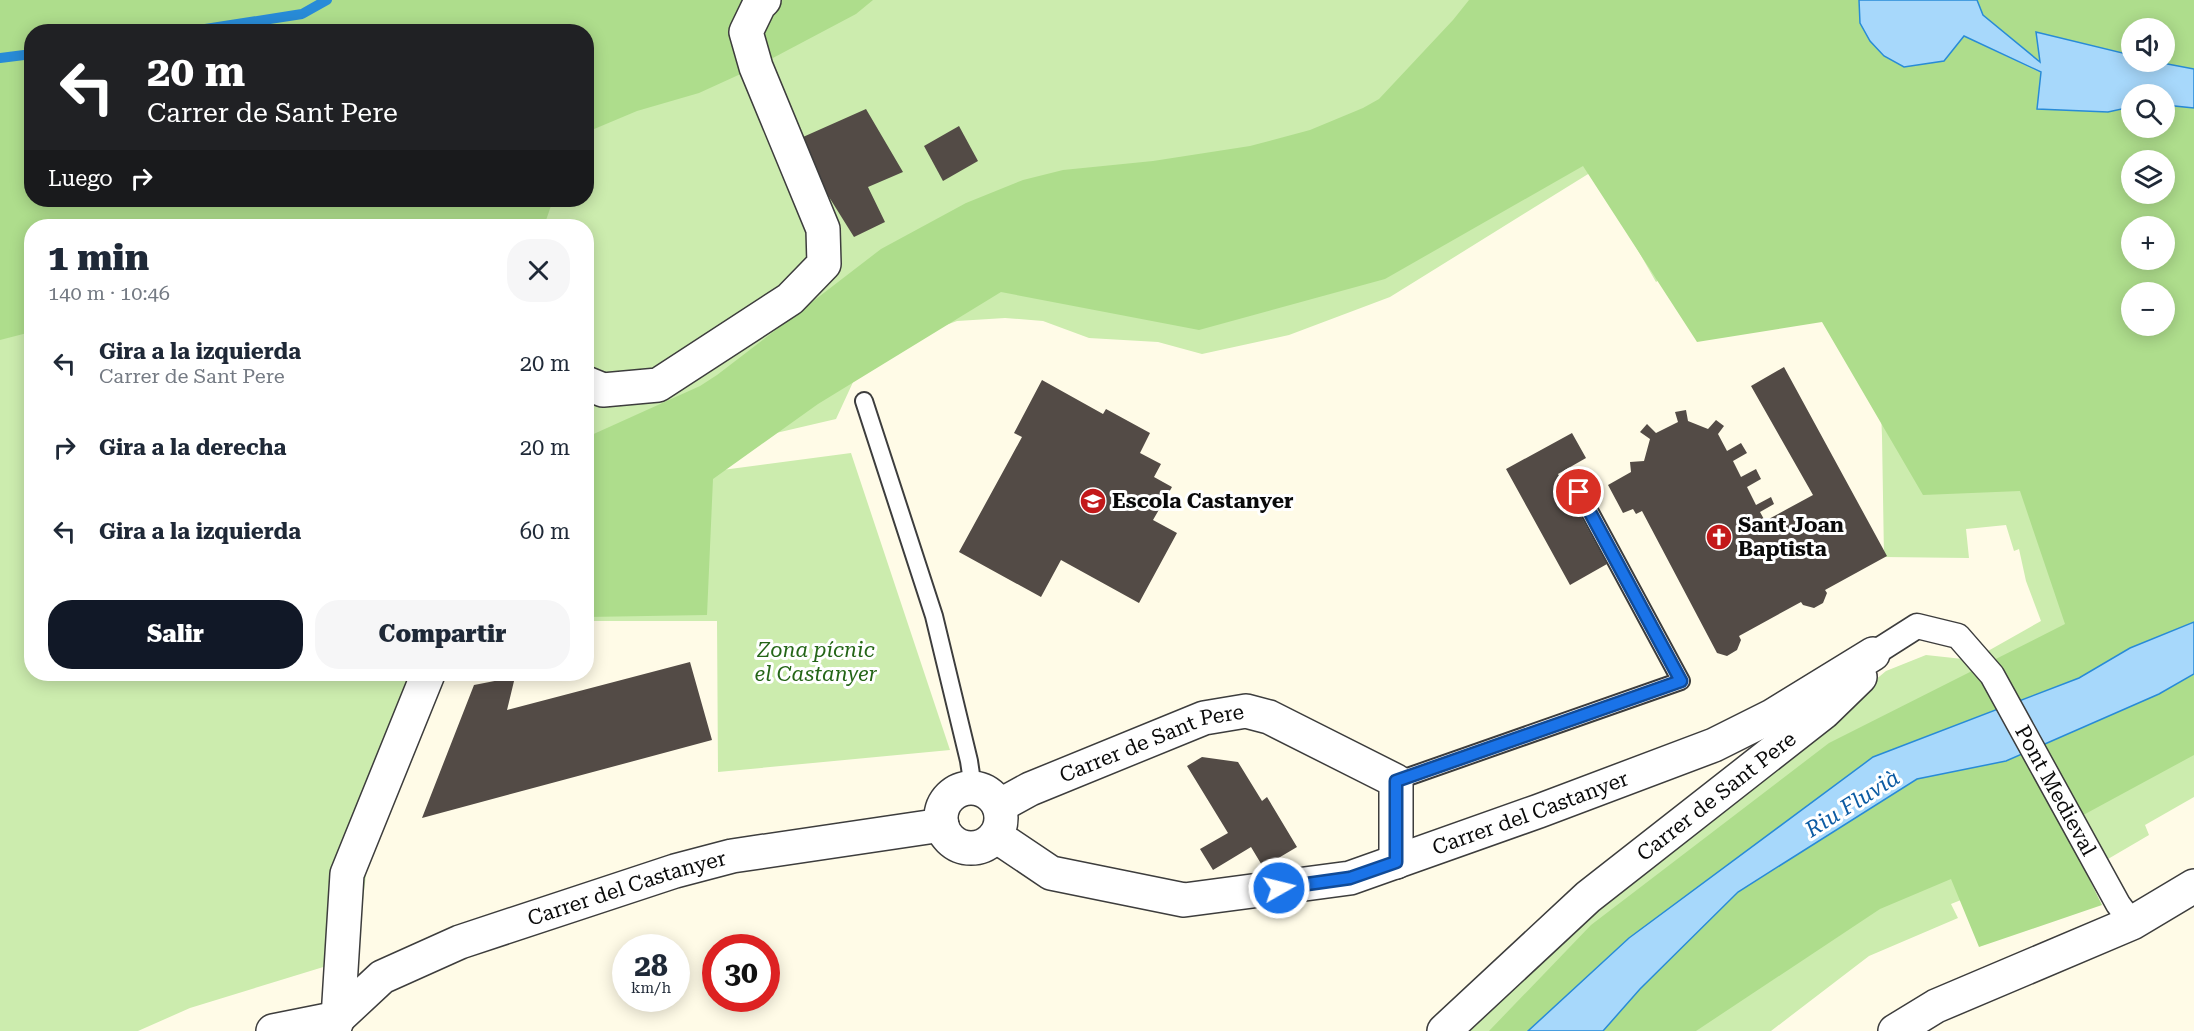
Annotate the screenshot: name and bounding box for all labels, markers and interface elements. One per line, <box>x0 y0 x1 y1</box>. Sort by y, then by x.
map controls <box>2121 18 2175 336</box>
button: sound <box>2121 18 2175 72</box>
text: 20 m <box>147 47 245 96</box>
icon: left <box>48 48 126 126</box>
button: search <box>2121 84 2175 138</box>
text: Carrer de Sant Pere <box>147 97 398 129</box>
button: layers <box>2121 150 2175 204</box>
icon: right <box>125 162 158 195</box>
text: Luego <box>48 166 113 191</box>
button: + <box>2121 216 2175 270</box>
text: 1 min <box>48 237 149 279</box>
button: close <box>507 239 570 302</box>
text: 140 m · 10:46 <box>48 281 170 305</box>
button: − <box>2121 282 2175 336</box>
text: Gira a la izquierda <box>99 339 301 364</box>
icon: left <box>48 347 81 380</box>
text: 20 m <box>520 351 570 376</box>
text: Carrer de Sant Pere <box>99 364 285 388</box>
icon: right <box>48 431 81 464</box>
text: Gira a la derecha <box>99 435 286 460</box>
text: 20 m <box>520 435 570 460</box>
pin <box>1553 466 1604 517</box>
icon: arrive <box>1562 475 1595 508</box>
school or university icon: Escola Castanyer <box>1078 486 1108 516</box>
place label: Escola Castanyer <box>1112 489 1294 513</box>
place label: Sant Joan Baptista <box>1738 513 1844 561</box>
icon: left <box>48 515 81 548</box>
text: Gira a la izquierda <box>99 519 301 544</box>
text: 60 m <box>520 519 570 544</box>
church icon: Sant Joan Baptista <box>1704 522 1734 552</box>
button: Salir <box>48 600 303 669</box>
button: Compartir <box>315 600 570 669</box>
park label: Zona pícnic el Castanyer <box>755 638 878 686</box>
street label: Carrer de Sant Pere <box>1056 700 1246 788</box>
street label: Pont Medieval <box>2010 721 2101 860</box>
street label: Carrer de Sant Pere <box>1632 727 1801 866</box>
water label: Riu Fluvià <box>1800 765 1904 843</box>
street label: Carrer del Castanyer <box>1429 766 1632 860</box>
street label: Carrer del Castanyer <box>525 846 729 931</box>
position arrow <box>1247 856 1311 920</box>
speed limit sign: 30 <box>702 934 780 1012</box>
text: 28 <box>634 948 668 983</box>
text: km/h <box>631 979 671 997</box>

